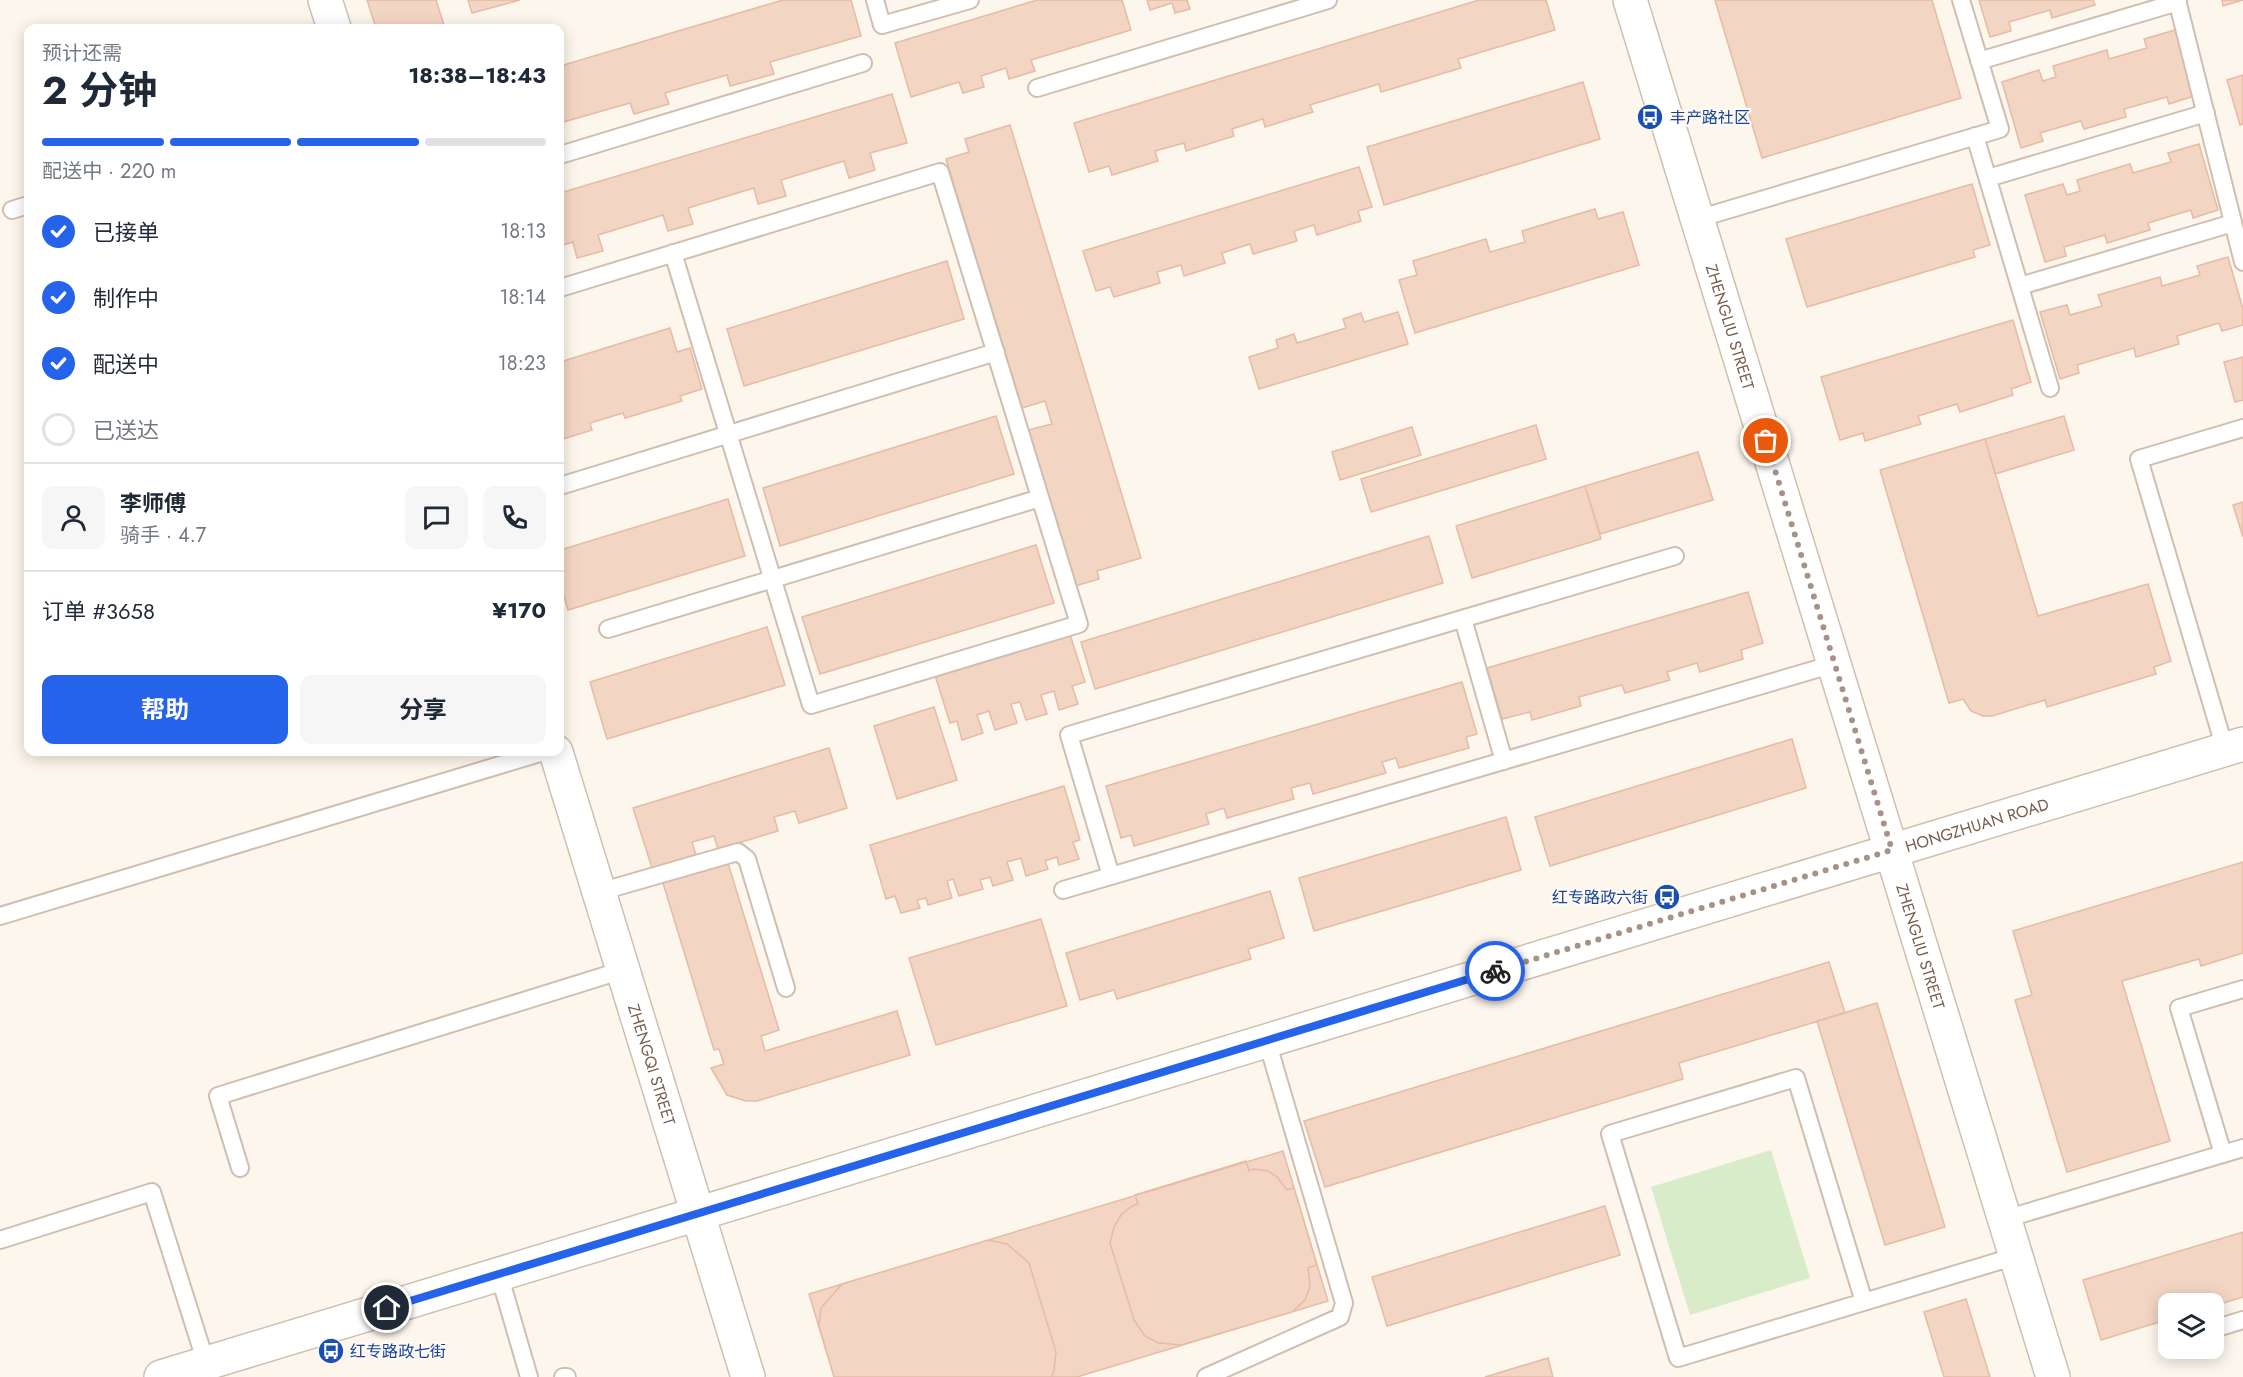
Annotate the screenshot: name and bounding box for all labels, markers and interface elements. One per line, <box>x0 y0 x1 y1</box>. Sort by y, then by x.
text: 预计还需 <box>42 39 122 68</box>
text: 18:38–18:43 <box>408 59 546 91</box>
text: 2 分钟 <box>42 62 157 119</box>
bus stop icon: 丰产路社区 <box>1635 102 1665 132</box>
place label: 丰产路社区 <box>1670 106 1750 129</box>
text: 配送中 · 220 m <box>42 157 176 186</box>
icon: check <box>42 215 75 248</box>
text: 已接单 <box>93 216 159 248</box>
text: 18:13 <box>500 217 546 246</box>
street label: ZHENGLIU STREET <box>1700 262 1760 393</box>
icon: check <box>42 281 75 314</box>
text: 制作中 <box>93 282 159 314</box>
text: 18:14 <box>499 283 546 312</box>
icon: check <box>42 347 75 380</box>
text: 配送中 <box>93 348 159 380</box>
text: 18:23 <box>498 349 546 378</box>
text: 已送达 <box>93 414 159 446</box>
pin <box>1740 415 1791 466</box>
icon: bag <box>1749 424 1782 457</box>
button: person <box>42 486 105 549</box>
button: chat <box>405 486 468 549</box>
button: phone <box>483 486 546 549</box>
text: 李师傅 <box>120 487 186 519</box>
text: 骑手 · 4.7 <box>120 521 206 550</box>
text: ¥170 <box>492 594 546 626</box>
text: 订单 #3658 <box>42 595 155 627</box>
button: 帮助 <box>42 675 288 744</box>
button: 分享 <box>300 675 546 744</box>
street label: HONGZHUAN ROAD <box>1902 793 2052 858</box>
street label: ZHENGLIU STREET <box>1890 881 1950 1013</box>
bus stop icon: 红专路政六街 <box>1652 882 1682 912</box>
place label: 红专路政六街 <box>1552 886 1648 909</box>
courier <box>1465 941 1525 1001</box>
icon: bike <box>1479 955 1512 988</box>
street label: ZHENGQI STREET <box>622 1001 681 1129</box>
pin <box>361 1282 412 1333</box>
icon: home <box>370 1291 403 1324</box>
map controls <box>2158 1293 2224 1359</box>
button: layers <box>2158 1293 2224 1359</box>
bus stop icon: 红专路政七街 <box>316 1336 346 1366</box>
place label: 红专路政七街 <box>350 1340 446 1363</box>

